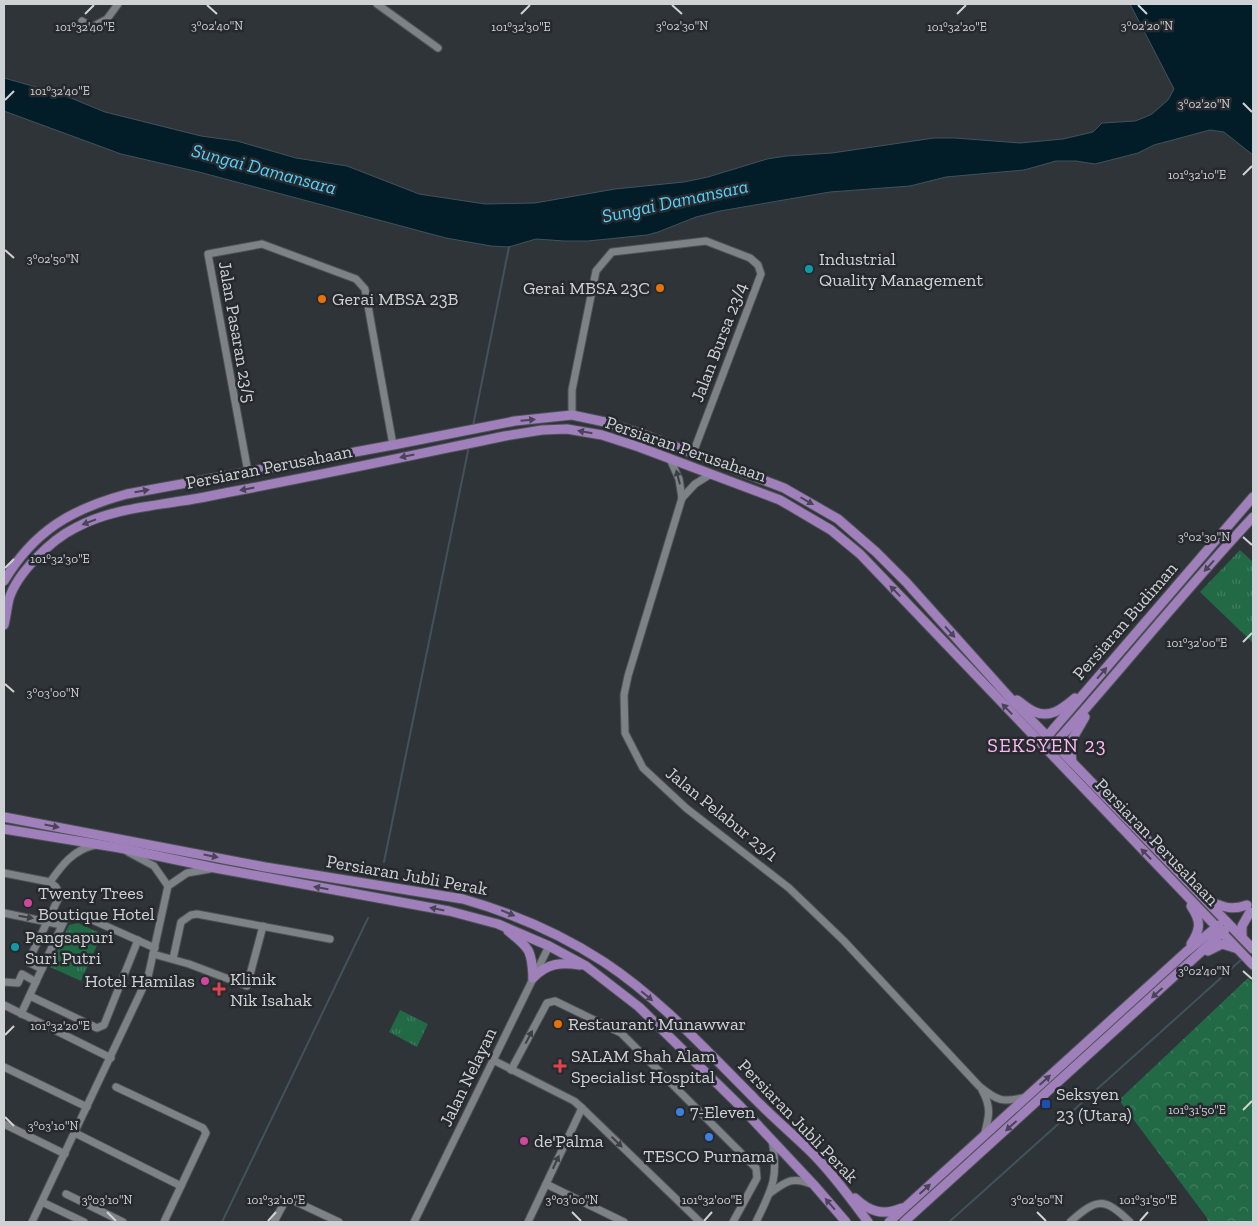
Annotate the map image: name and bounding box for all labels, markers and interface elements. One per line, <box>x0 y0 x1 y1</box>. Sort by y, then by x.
text: 3°02'40"N <box>191 19 243 33</box>
text: 3°02'30"N <box>656 19 708 33</box>
text: 3°02'20"N <box>1121 19 1173 33</box>
text: 101°32'40"E <box>55 20 115 34</box>
text: 101°32'30"E <box>491 20 551 34</box>
text: 101°32'20"E <box>927 20 987 34</box>
text: 101°32'40"E <box>30 84 90 98</box>
text: 3°02'20"N <box>1178 97 1230 111</box>
water label: Sungai Damansara <box>189 139 339 199</box>
text: 101°32'10"E <box>1168 168 1226 182</box>
water label: Sungai Damansara <box>600 174 750 228</box>
place label: Industrial Quality Management <box>819 248 983 291</box>
text: 3°02'50"N <box>27 252 79 266</box>
street label: Jalan Pasaran 23/5 <box>214 259 260 405</box>
marker: Industrial Quality Management <box>803 263 815 275</box>
place label: Gerai MBSA 23C <box>523 277 650 299</box>
street label: Jalan Bursa 23/4 <box>686 279 752 405</box>
marker: Gerai MBSA 23C <box>654 282 666 294</box>
place label: Gerai MBSA 23B <box>332 288 458 310</box>
marker: Gerai MBSA 23B <box>316 293 328 305</box>
street label: Persiaran Perusahaan <box>603 411 770 487</box>
one-way arrow <box>521 416 537 424</box>
one-way arrow <box>576 428 592 436</box>
street label: Persiaran Perusahaan <box>184 440 355 494</box>
one-way arrow <box>398 453 414 461</box>
one-way arrow <box>674 470 682 485</box>
one-way arrow <box>240 485 255 493</box>
one-way arrow <box>135 486 151 494</box>
one-way arrow <box>801 497 814 506</box>
one-way arrow <box>82 519 96 527</box>
text: 3°02'30"N <box>1178 530 1230 544</box>
text: 101°32'30"E <box>30 552 90 566</box>
street label: Persiaran Budiman <box>1068 557 1183 684</box>
one-way arrow <box>1203 560 1215 572</box>
one-way arrow <box>889 585 901 597</box>
one-way arrow <box>944 625 956 637</box>
text: 101°32'00"E <box>1167 636 1227 650</box>
one-way arrow <box>1096 668 1108 680</box>
text: 3°03'00"N <box>27 686 80 700</box>
one-way arrow <box>1001 703 1013 715</box>
district label: SEKSYEN 23 <box>987 733 1107 757</box>
street label: Jalan Pelabur 23/1 <box>661 762 783 866</box>
street label: Persiaran Perusahaan <box>1091 774 1224 911</box>
one-way arrow <box>44 823 60 831</box>
one-way arrow <box>1140 848 1152 860</box>
street label: Persiaran Jubli Perak <box>325 850 490 900</box>
one-way arrow <box>204 853 220 861</box>
place label: Twenty Trees Boutique Hotel <box>38 882 155 925</box>
one-way arrow <box>313 883 329 891</box>
marker: Twenty Trees Boutique Hotel <box>22 897 34 909</box>
one-way arrow <box>429 905 445 913</box>
one-way arrow <box>501 910 515 918</box>
one-way arrow <box>18 914 34 922</box>
place label: Pangsapuri Suri Putri <box>25 926 113 969</box>
marker: Pangsapuri Suri Putri <box>9 941 21 953</box>
text: 3°02'40"N <box>1178 964 1230 978</box>
place label: Klinik Nik Isahak <box>230 968 312 1011</box>
place label: Hotel Hamilas <box>85 970 195 992</box>
marker: Hotel Hamilas <box>199 975 211 987</box>
marker: Klinik Nik Isahak <box>212 982 226 996</box>
one-way arrow <box>1151 987 1163 999</box>
one-way arrow <box>640 990 653 1001</box>
place label: Restaurant Munawwar <box>568 1013 746 1035</box>
marker: Restaurant Munawwar <box>552 1018 564 1030</box>
text: 101°32'20"E <box>30 1019 90 1033</box>
street label: Jalan Nelayan <box>435 1024 502 1130</box>
one-way arrow <box>525 1030 534 1043</box>
place label: SALAM Shah Alam Specialist Hospital <box>571 1045 716 1088</box>
street label: Persiaran Jubli Perak <box>733 1055 863 1188</box>
marker: SALAM Shah Alam Specialist Hospital <box>553 1059 567 1073</box>
one-way arrow <box>1039 1074 1051 1086</box>
place label: Seksyen 23 (Utara) <box>1056 1083 1132 1126</box>
marker: Seksyen 23 (Utara) <box>1040 1098 1052 1110</box>
place label: 7-Eleven <box>690 1101 756 1123</box>
text: 101°31'50"E <box>1168 1103 1226 1117</box>
marker: 7-Eleven <box>674 1106 686 1118</box>
text: 3°03'10"N <box>28 1119 78 1133</box>
one-way arrow <box>1005 1120 1017 1132</box>
place label: de'Palma <box>534 1130 604 1152</box>
marker: TESCO Purnama <box>703 1131 715 1143</box>
marker: de'Palma <box>518 1135 530 1147</box>
one-way arrow <box>611 1135 623 1147</box>
place label: TESCO Purnama <box>643 1145 775 1167</box>
one-way arrow <box>552 1155 560 1169</box>
one-way arrow <box>918 1184 931 1195</box>
text: 3°03'10"N <box>82 1193 132 1207</box>
text: 101°32'10"E <box>247 1193 305 1207</box>
text: 3°03'00"N <box>546 1193 599 1207</box>
text: 101°32'00"E <box>682 1193 742 1207</box>
text: 3°02'50"N <box>1011 1193 1063 1207</box>
text: 101°31'50"E <box>1119 1193 1177 1207</box>
one-way arrow <box>824 1198 836 1210</box>

